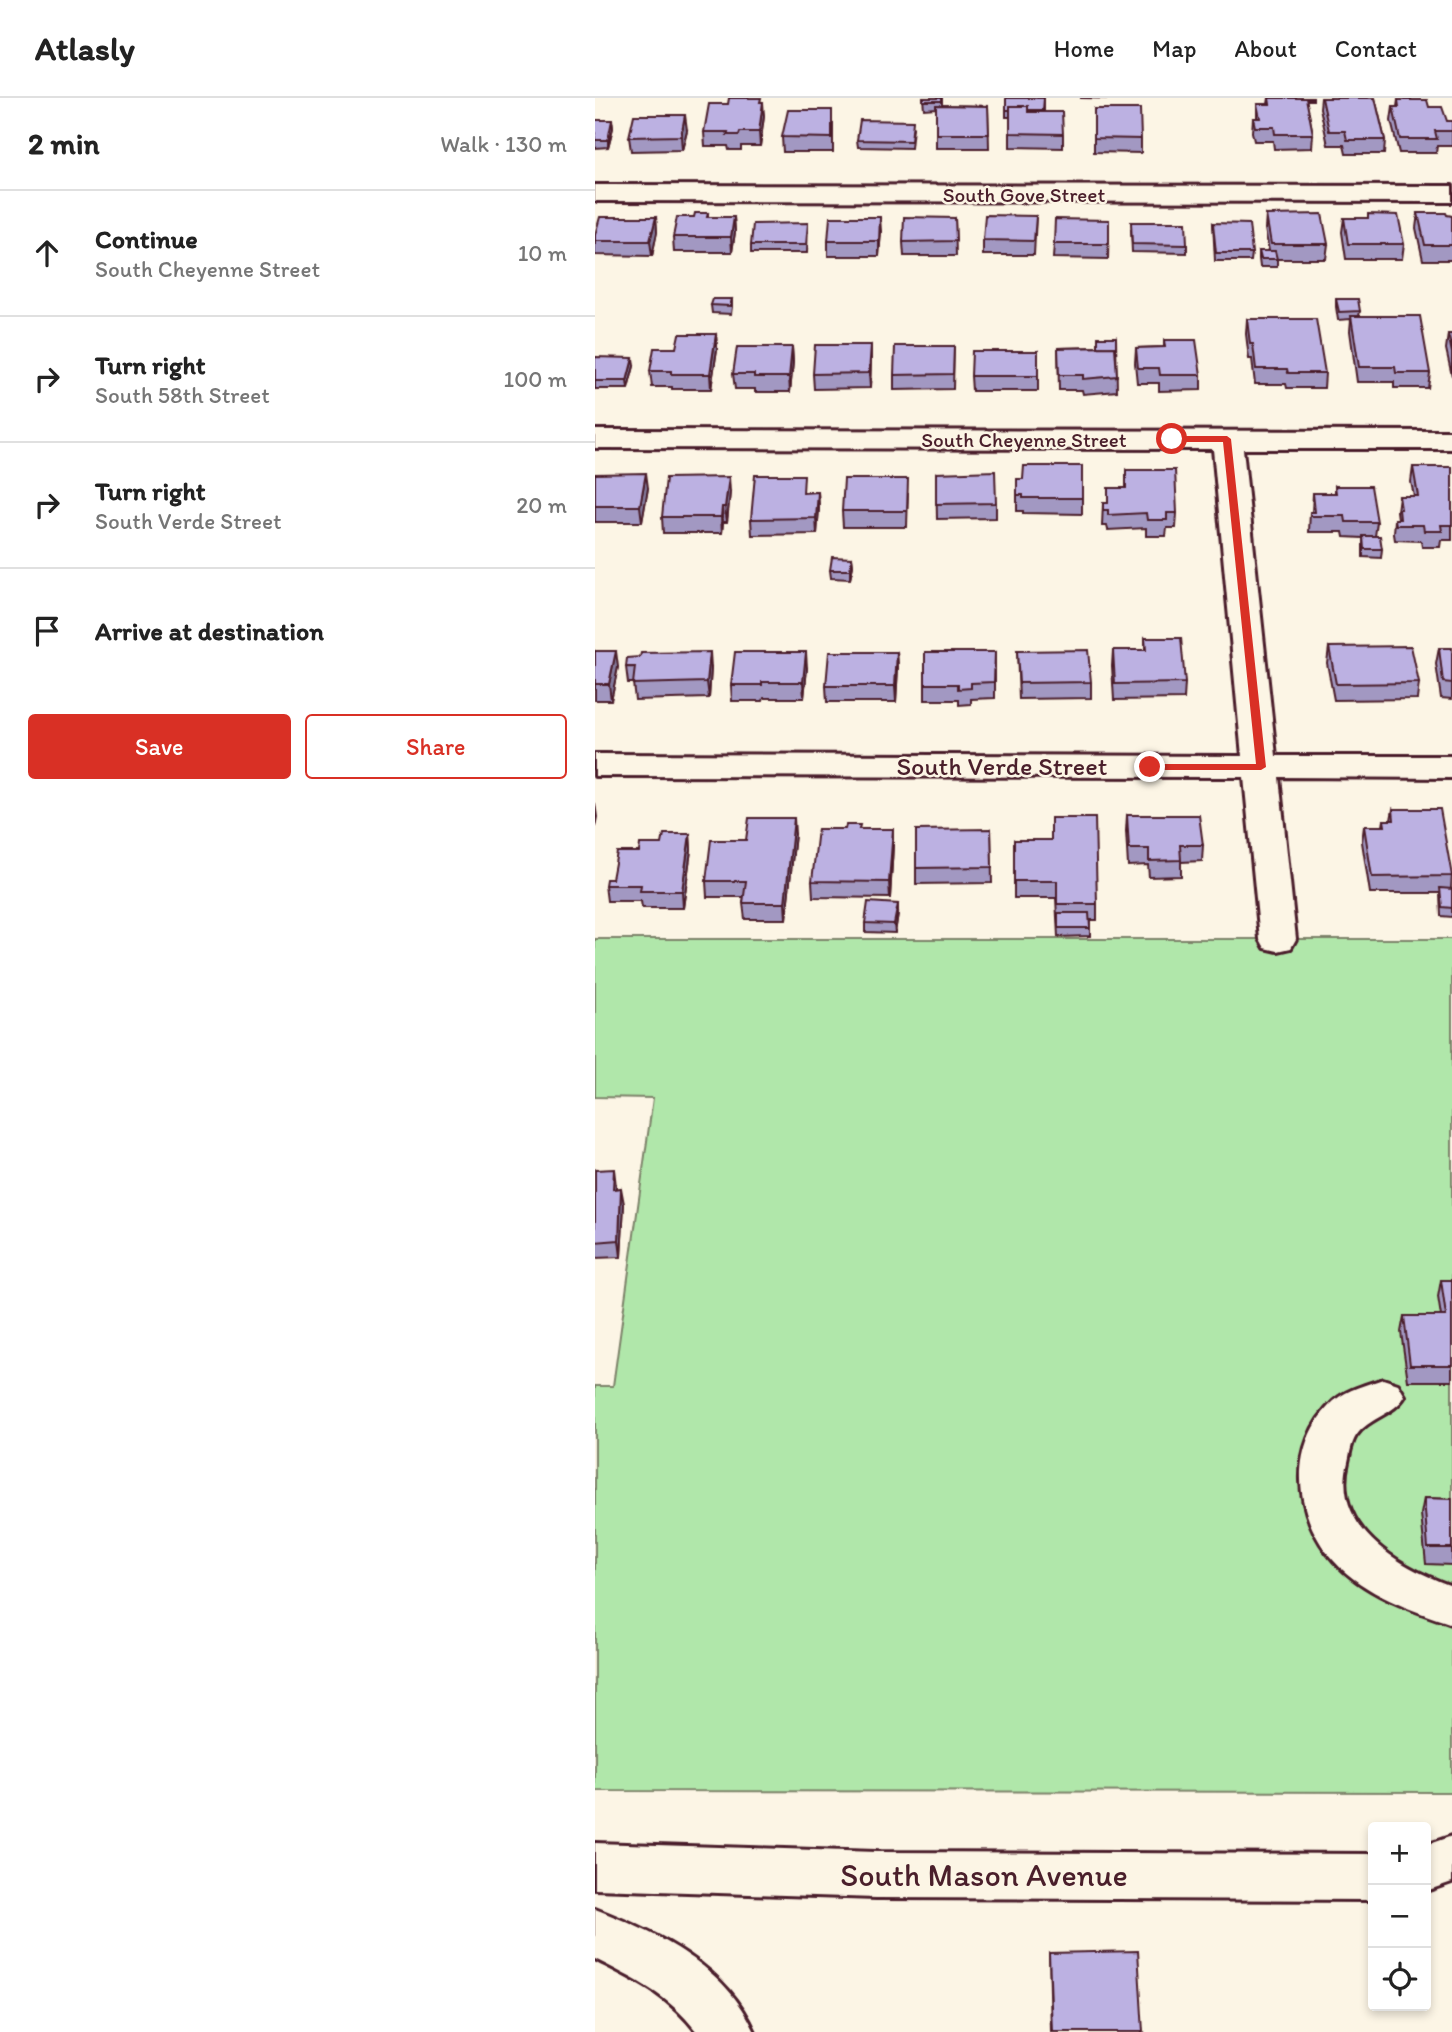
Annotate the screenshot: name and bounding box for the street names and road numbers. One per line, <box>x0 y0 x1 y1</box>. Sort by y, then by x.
street label: South Gove Street <box>943 182 1105 207</box>
street label: South Cheyenne Street <box>921 427 1127 452</box>
street label: South Verde Street <box>897 750 1108 782</box>
street label: South Mason Avenue <box>840 1856 1128 1894</box>

